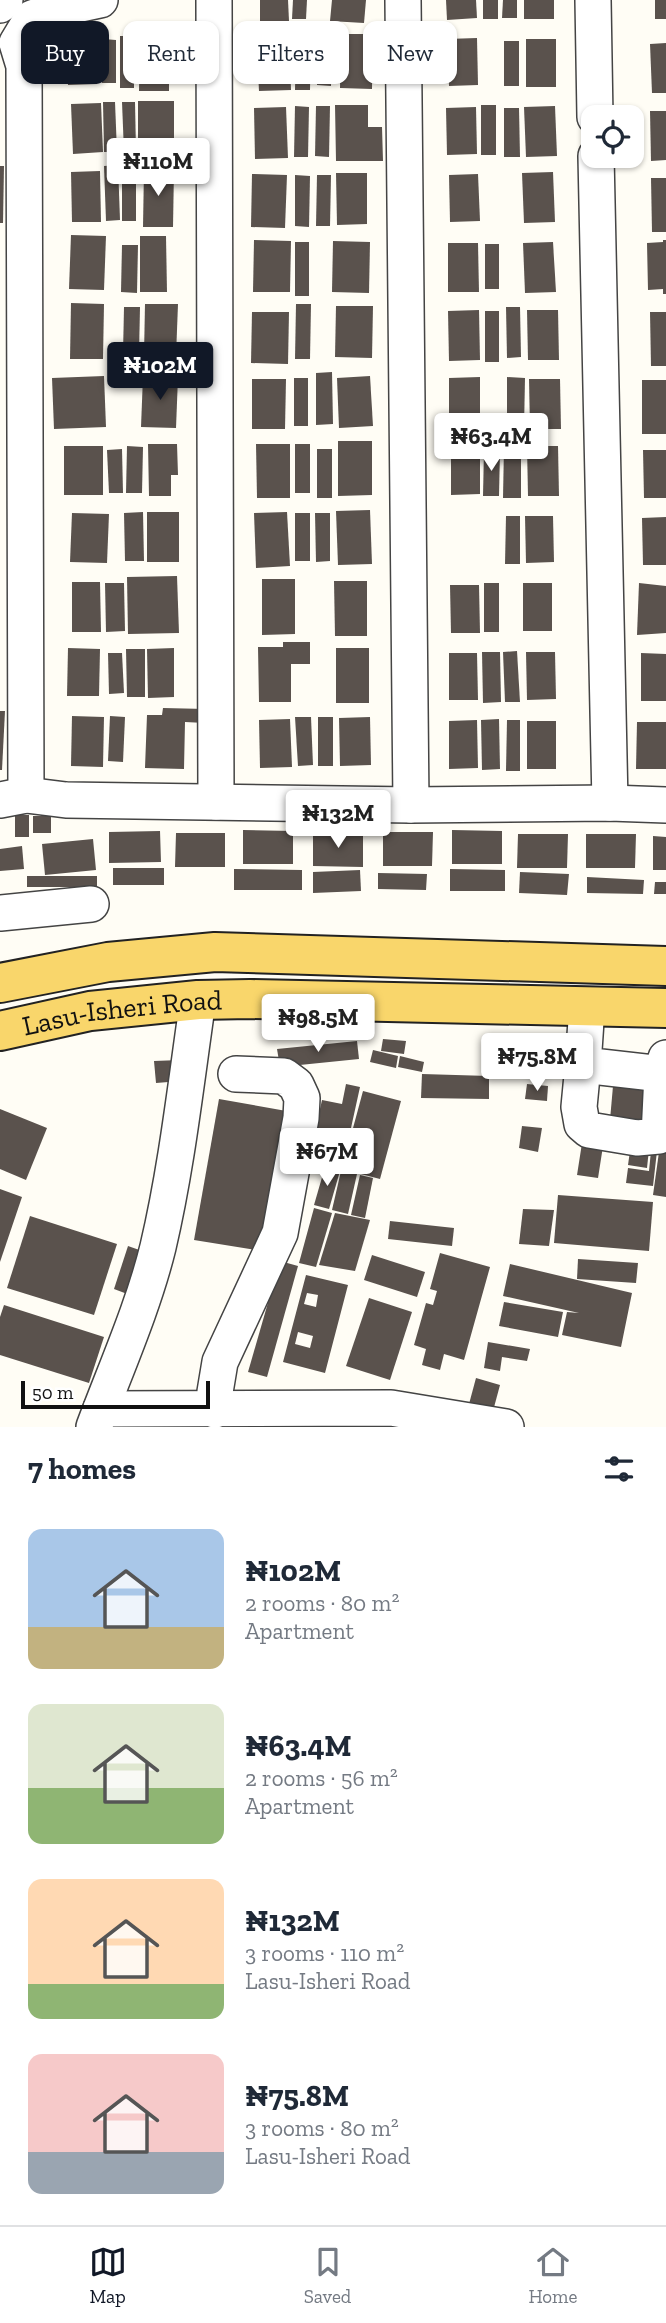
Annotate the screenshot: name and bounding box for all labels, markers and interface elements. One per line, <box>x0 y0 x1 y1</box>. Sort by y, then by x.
chip: Buy <box>21 21 109 84</box>
chip: Rent <box>123 21 219 84</box>
chip: Filters <box>233 21 349 84</box>
chip: New <box>363 21 457 84</box>
map controls <box>581 105 644 168</box>
button: locate <box>581 105 644 168</box>
pin: ₦110M <box>109 138 207 198</box>
text: ₦110M <box>123 147 193 175</box>
pin: ₦102M <box>111 342 209 402</box>
text: ₦102M <box>123 351 197 379</box>
pin: ₦63.4M <box>434 414 548 473</box>
text: ₦63.4M <box>450 422 532 450</box>
pin: ₦132M <box>289 790 387 850</box>
text: ₦132M <box>302 799 374 827</box>
street label: Lasu-Isheri Road <box>19 984 222 1043</box>
pin: ₦98.5M <box>261 995 375 1054</box>
text: ₦98.5M <box>278 1003 358 1031</box>
pin: ₦75.8M <box>480 1034 594 1093</box>
text: ₦75.8M <box>497 1042 577 1070</box>
pin: ₦67M <box>286 1128 368 1188</box>
text: ₦67M <box>296 1137 358 1165</box>
scale bar <box>21 1378 210 1410</box>
text: 50 m <box>32 1381 73 1404</box>
icon: filters <box>600 1450 638 1488</box>
text: 7 homes <box>28 1451 136 1487</box>
text: ₦102M <box>245 1553 341 1589</box>
icon: home <box>84 1557 168 1641</box>
text: 2 rooms · 80 m² <box>245 1589 399 1617</box>
text: Apartment <box>245 1617 354 1645</box>
text: ₦63.4M <box>245 1728 352 1764</box>
icon: home <box>84 1732 168 1816</box>
text: 2 rooms · 56 m² <box>245 1764 398 1792</box>
text: Apartment <box>245 1792 354 1820</box>
text: ₦132M <box>245 1903 340 1939</box>
icon: home <box>84 1907 168 1991</box>
text: 3 rooms · 110 m² <box>245 1939 404 1967</box>
text: Lasu-Isheri Road <box>245 1967 411 1995</box>
text: ₦75.8M <box>245 2078 349 2114</box>
icon: home <box>84 2082 168 2166</box>
text: 3 rooms · 80 m² <box>245 2114 399 2142</box>
text: Lasu-Isheri Road <box>245 2142 411 2170</box>
tab: Map <box>89 2243 127 2308</box>
tab: Saved <box>304 2243 351 2308</box>
tab: Home <box>528 2243 577 2308</box>

